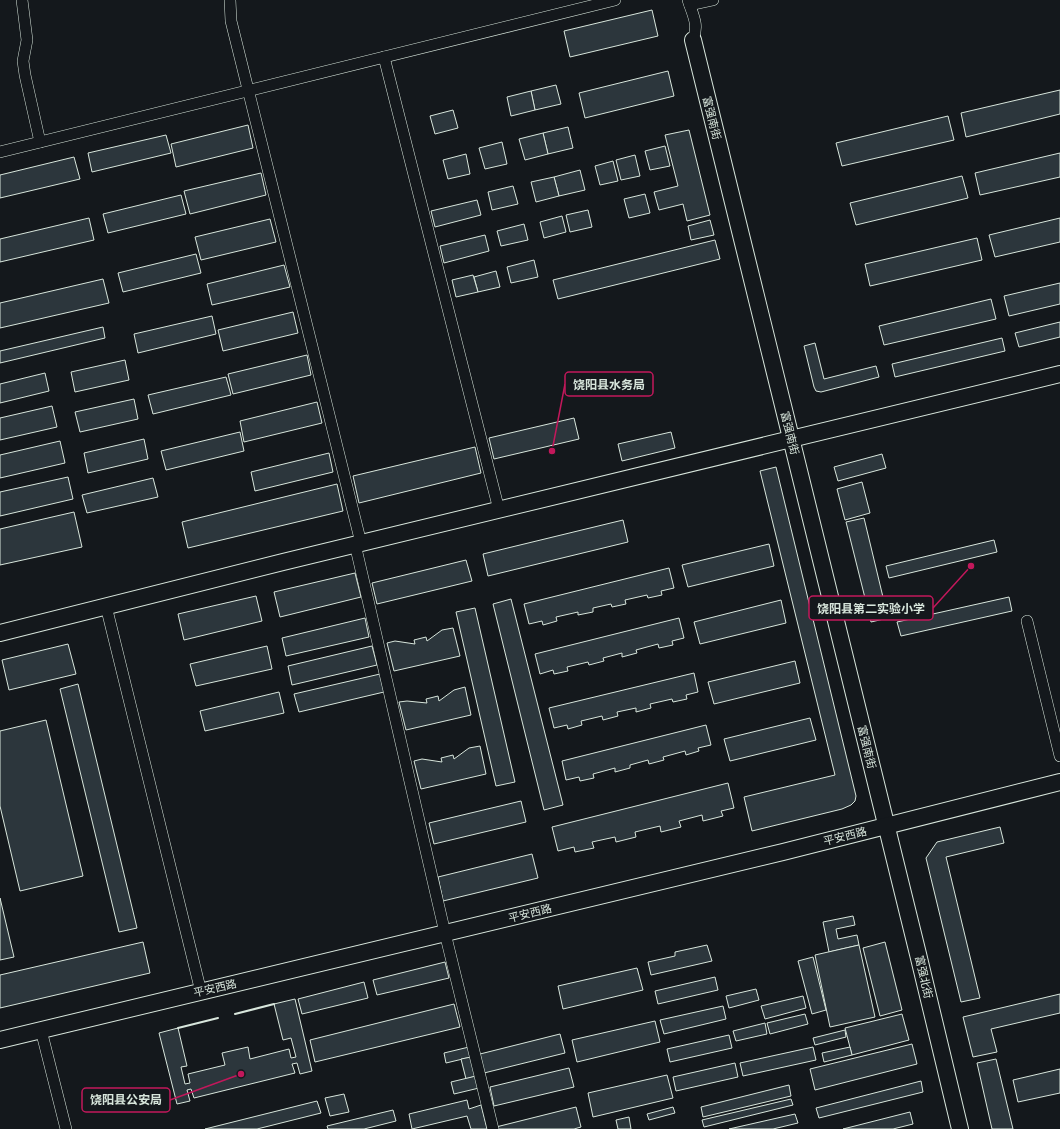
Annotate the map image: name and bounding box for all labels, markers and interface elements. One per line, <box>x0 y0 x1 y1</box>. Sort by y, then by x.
street label: 富强南街 <box>700 95 723 141</box>
callout: 饶阳县水务局 <box>565 372 653 396</box>
text: 饶阳县水务局 <box>573 378 645 392</box>
street label: 富强南街 <box>778 410 801 456</box>
callout: 饶阳县第二实验小学 <box>809 596 933 620</box>
text: 饶阳县第二实验小学 <box>817 602 925 616</box>
street label: 富强南街 <box>855 724 878 770</box>
street label: 平安西路 <box>822 825 868 848</box>
street label: 平安西路 <box>507 902 553 925</box>
street label: 富强北街 <box>912 954 935 1000</box>
street label: 平安西路 <box>192 977 238 1000</box>
callout: 饶阳县公安局 <box>82 1088 170 1112</box>
text: 饶阳县公安局 <box>90 1093 162 1107</box>

